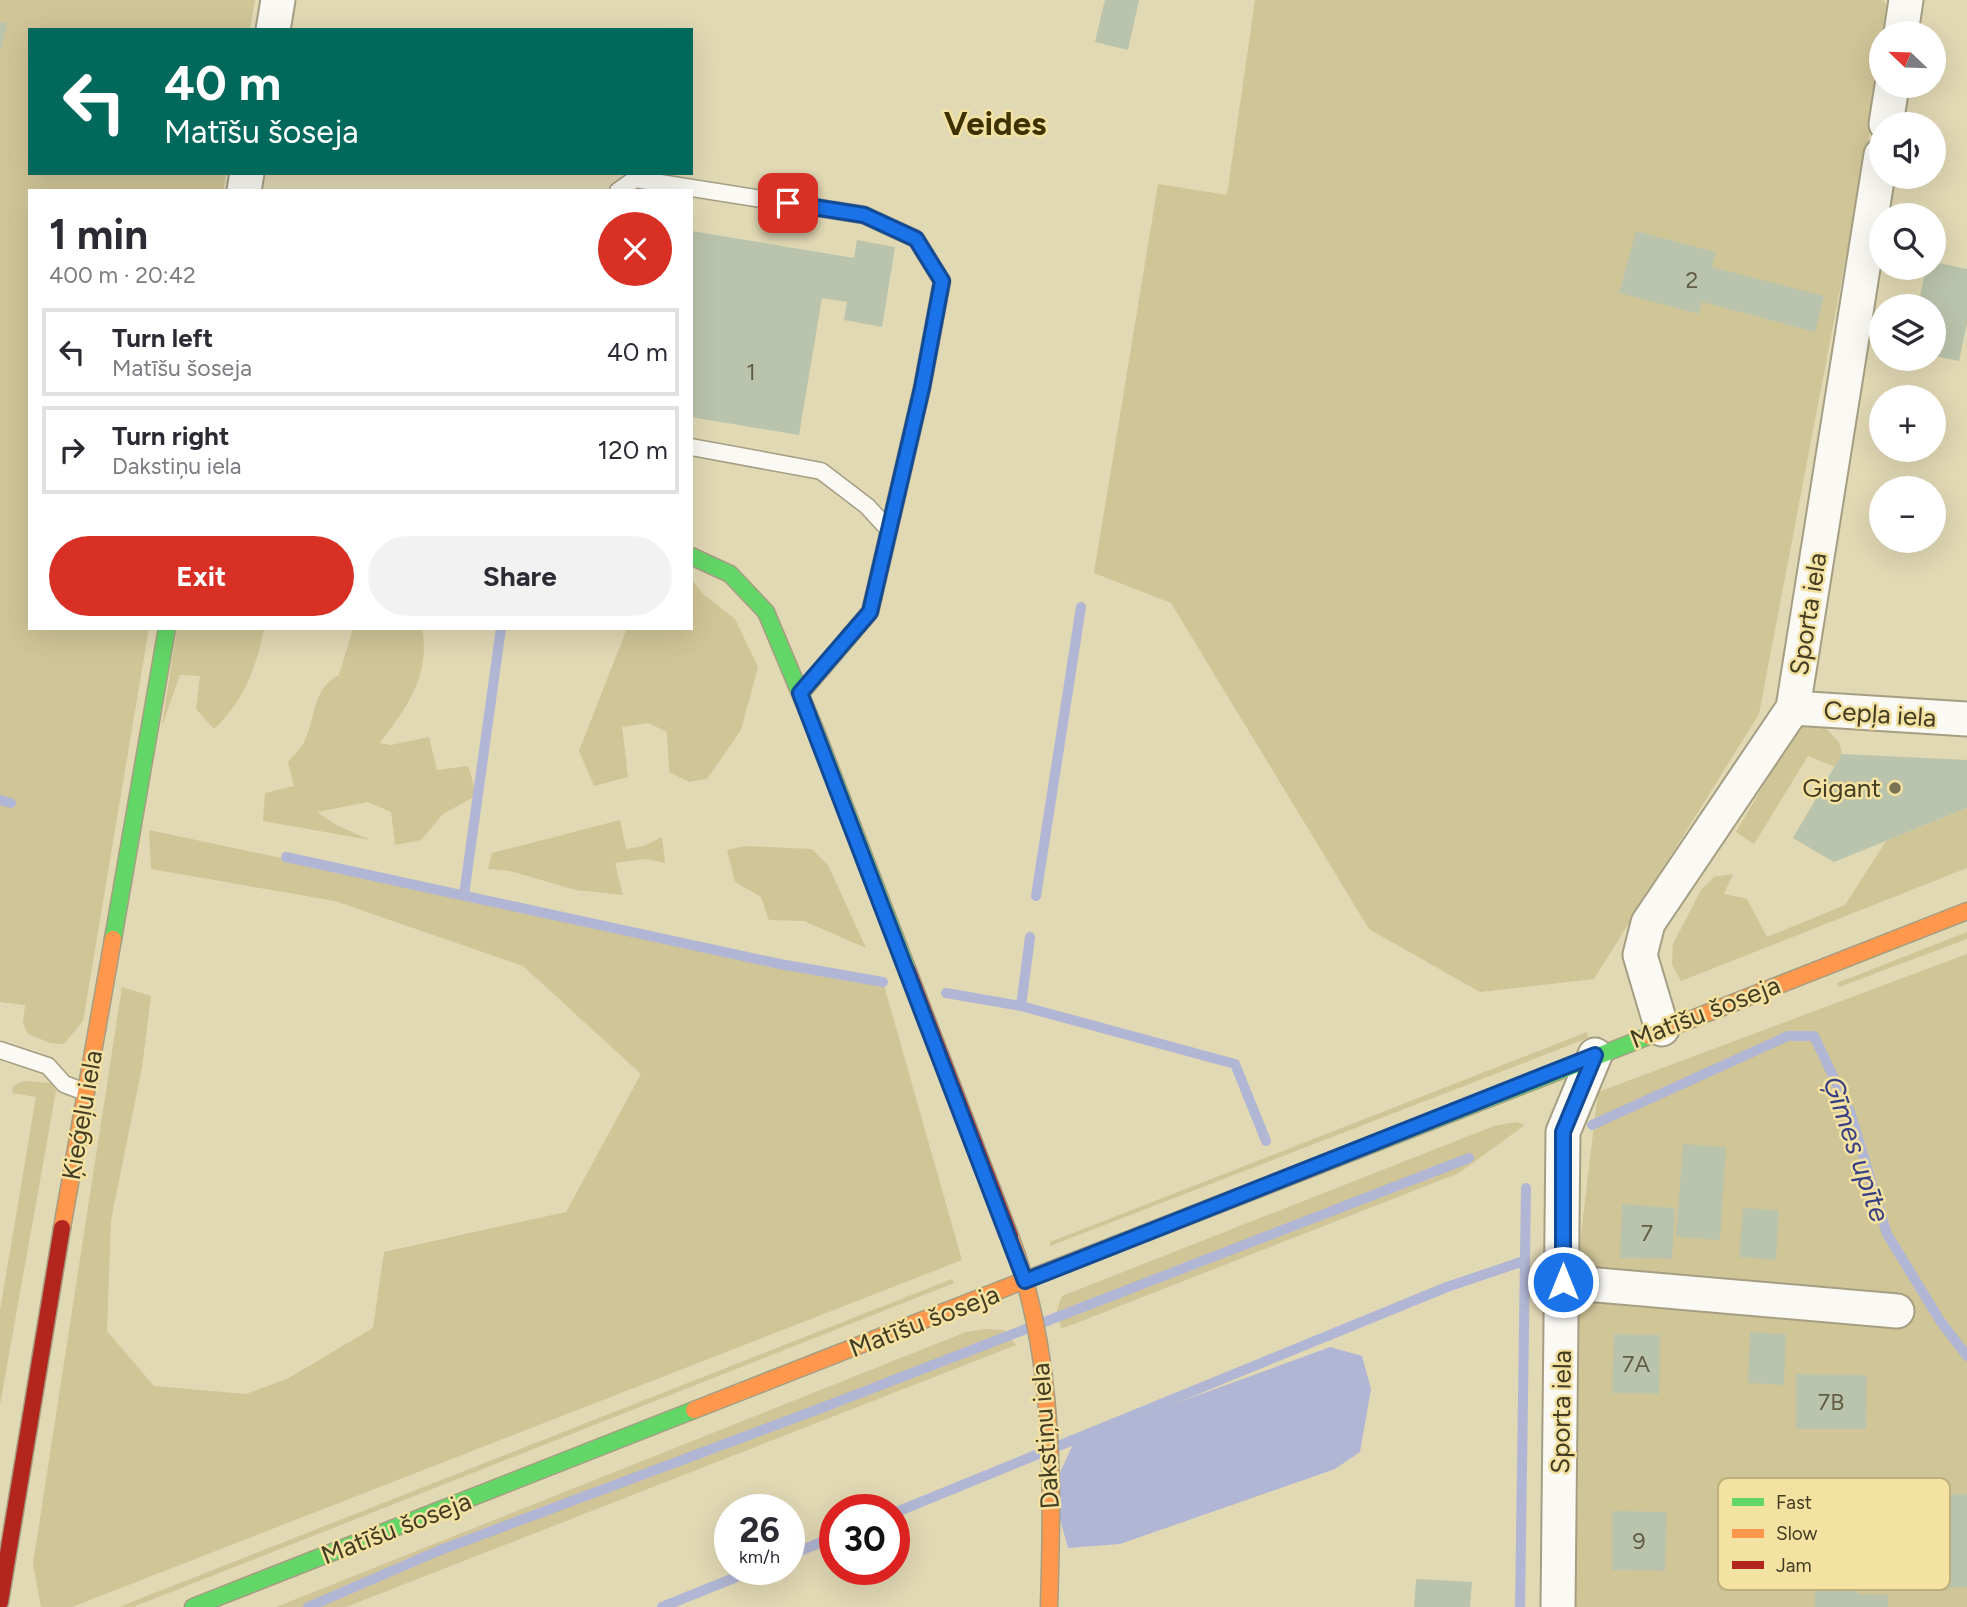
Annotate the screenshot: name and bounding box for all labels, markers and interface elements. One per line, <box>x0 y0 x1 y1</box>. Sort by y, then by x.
north arrow <box>1869 21 1946 98</box>
map controls <box>1869 21 1946 553</box>
text: 40 m <box>164 53 281 112</box>
icon: left <box>49 56 140 147</box>
district label: Veides <box>944 104 1046 143</box>
button: sound <box>1869 112 1946 189</box>
text: Matīšu šoseja <box>164 113 359 151</box>
pin <box>758 173 818 233</box>
icon: arrive <box>769 184 807 222</box>
button: search <box>1869 203 1946 280</box>
text: 1 min <box>49 209 148 260</box>
button: close <box>598 212 672 286</box>
text: 400 m · 20:42 <box>49 261 196 289</box>
house number: 2 <box>1686 266 1698 294</box>
button: layers <box>1869 294 1946 371</box>
text: Turn left <box>112 322 213 354</box>
icon: left <box>53 333 91 371</box>
text: 40 m <box>607 336 668 368</box>
text: Matīšu šoseja <box>112 354 252 382</box>
house number: 1 <box>746 358 756 386</box>
button: + <box>1869 385 1946 462</box>
text: Turn right <box>112 420 229 452</box>
icon: right <box>53 431 91 469</box>
text: 120 m <box>598 434 668 466</box>
text: Dakstiņu iela <box>112 452 242 480</box>
button: − <box>1869 476 1946 553</box>
button: Exit <box>49 536 354 616</box>
button: Share <box>368 536 672 616</box>
street label: Sporta iela <box>1783 550 1833 678</box>
street label: Cepļa iela <box>1823 694 1937 734</box>
place label: Gigant <box>1802 772 1881 804</box>
marker: Gigant <box>1887 780 1903 796</box>
street label: Matīšu šoseja <box>1625 969 1785 1055</box>
street label: Ķieģeļu iela <box>55 1048 109 1182</box>
water label: Ģīmes upīte <box>1816 1072 1898 1226</box>
house number: 7 <box>1641 1219 1653 1247</box>
position arrow <box>1526 1245 1600 1319</box>
street label: Matīšu šoseja <box>844 1278 1004 1364</box>
street label: Sporta iela <box>1544 1350 1578 1474</box>
house number: 7A <box>1622 1350 1650 1378</box>
street label: Dakstiņu iela <box>1024 1362 1066 1510</box>
house number: 7B <box>1818 1388 1844 1416</box>
legend <box>1718 1478 1950 1590</box>
street label: Matīšu šoseja <box>316 1485 476 1571</box>
text: Fast <box>1776 1491 1812 1514</box>
speed limit sign: 30 <box>819 1494 910 1585</box>
text: 26 <box>739 1509 780 1551</box>
text: Slow <box>1776 1522 1818 1545</box>
house number: 9 <box>1632 1527 1646 1555</box>
text: km/h <box>739 1546 780 1568</box>
text: Jam <box>1776 1554 1812 1577</box>

